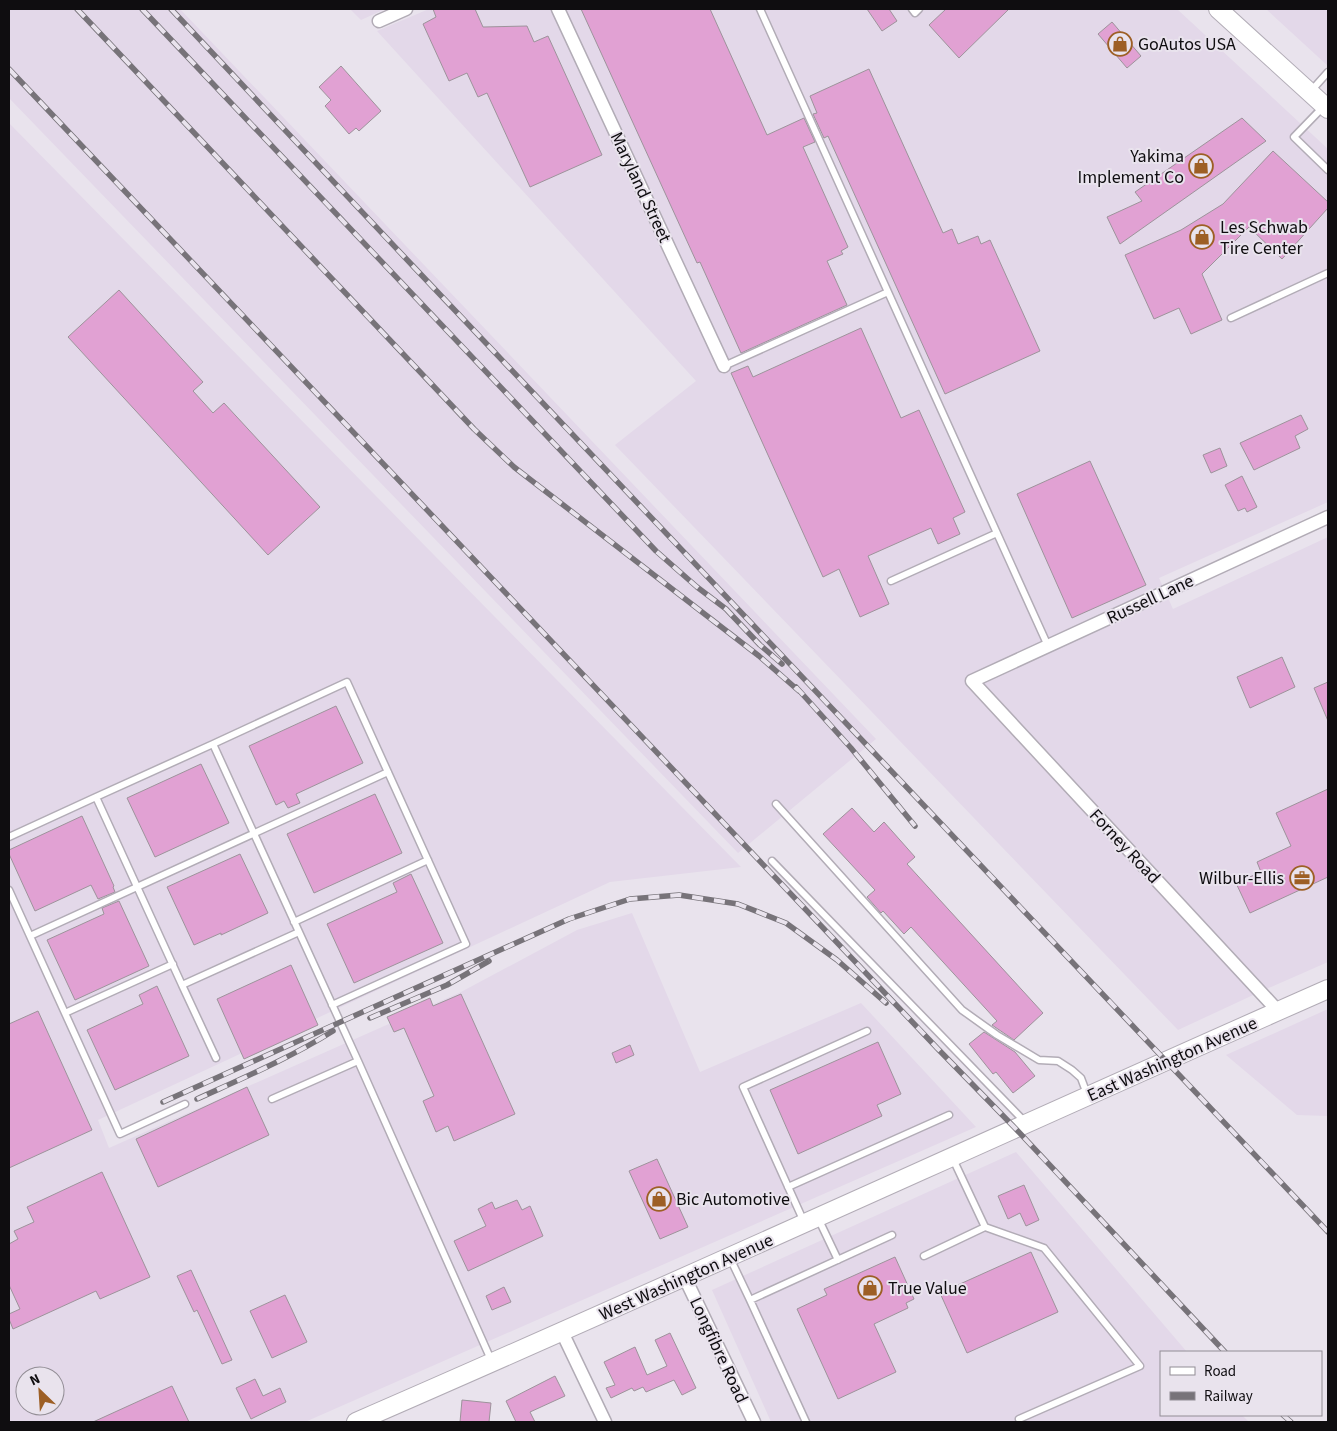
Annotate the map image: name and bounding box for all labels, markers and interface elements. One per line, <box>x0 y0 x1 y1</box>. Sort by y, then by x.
shop icon: GoAutos USA <box>1107 31 1133 57</box>
place label: GoAutos USA <box>1138 32 1236 57</box>
street label: Maryland Street <box>604 128 677 247</box>
place label: Yakima Implement Co <box>1077 144 1184 190</box>
shop icon: Yakima Implement Co <box>1188 153 1214 179</box>
place label: Les Schwab Tire Center <box>1220 215 1308 261</box>
shop icon: Les Schwab Tire Center <box>1189 224 1215 250</box>
street label: Russell Lane <box>1103 568 1198 631</box>
street label: Forney Road <box>1083 803 1166 889</box>
office icon: Wilbur-Ellis <box>1289 865 1315 891</box>
place label: Wilbur-Ellis <box>1199 866 1284 891</box>
street label: East Washington Avenue <box>1083 1011 1261 1108</box>
shop icon: Bic Automotive <box>646 1186 672 1212</box>
place label: Bic Automotive <box>676 1187 790 1212</box>
street label: West Washington Avenue <box>595 1228 777 1327</box>
shop icon: True Value <box>857 1275 883 1301</box>
place label: True Value <box>888 1276 967 1301</box>
street label: Longfibre Road <box>683 1293 754 1407</box>
legend <box>1160 1351 1322 1416</box>
text: Road <box>1204 1361 1236 1382</box>
north arrow <box>15 1366 65 1416</box>
text: N <box>26 1369 43 1391</box>
text: Railway <box>1204 1386 1253 1407</box>

